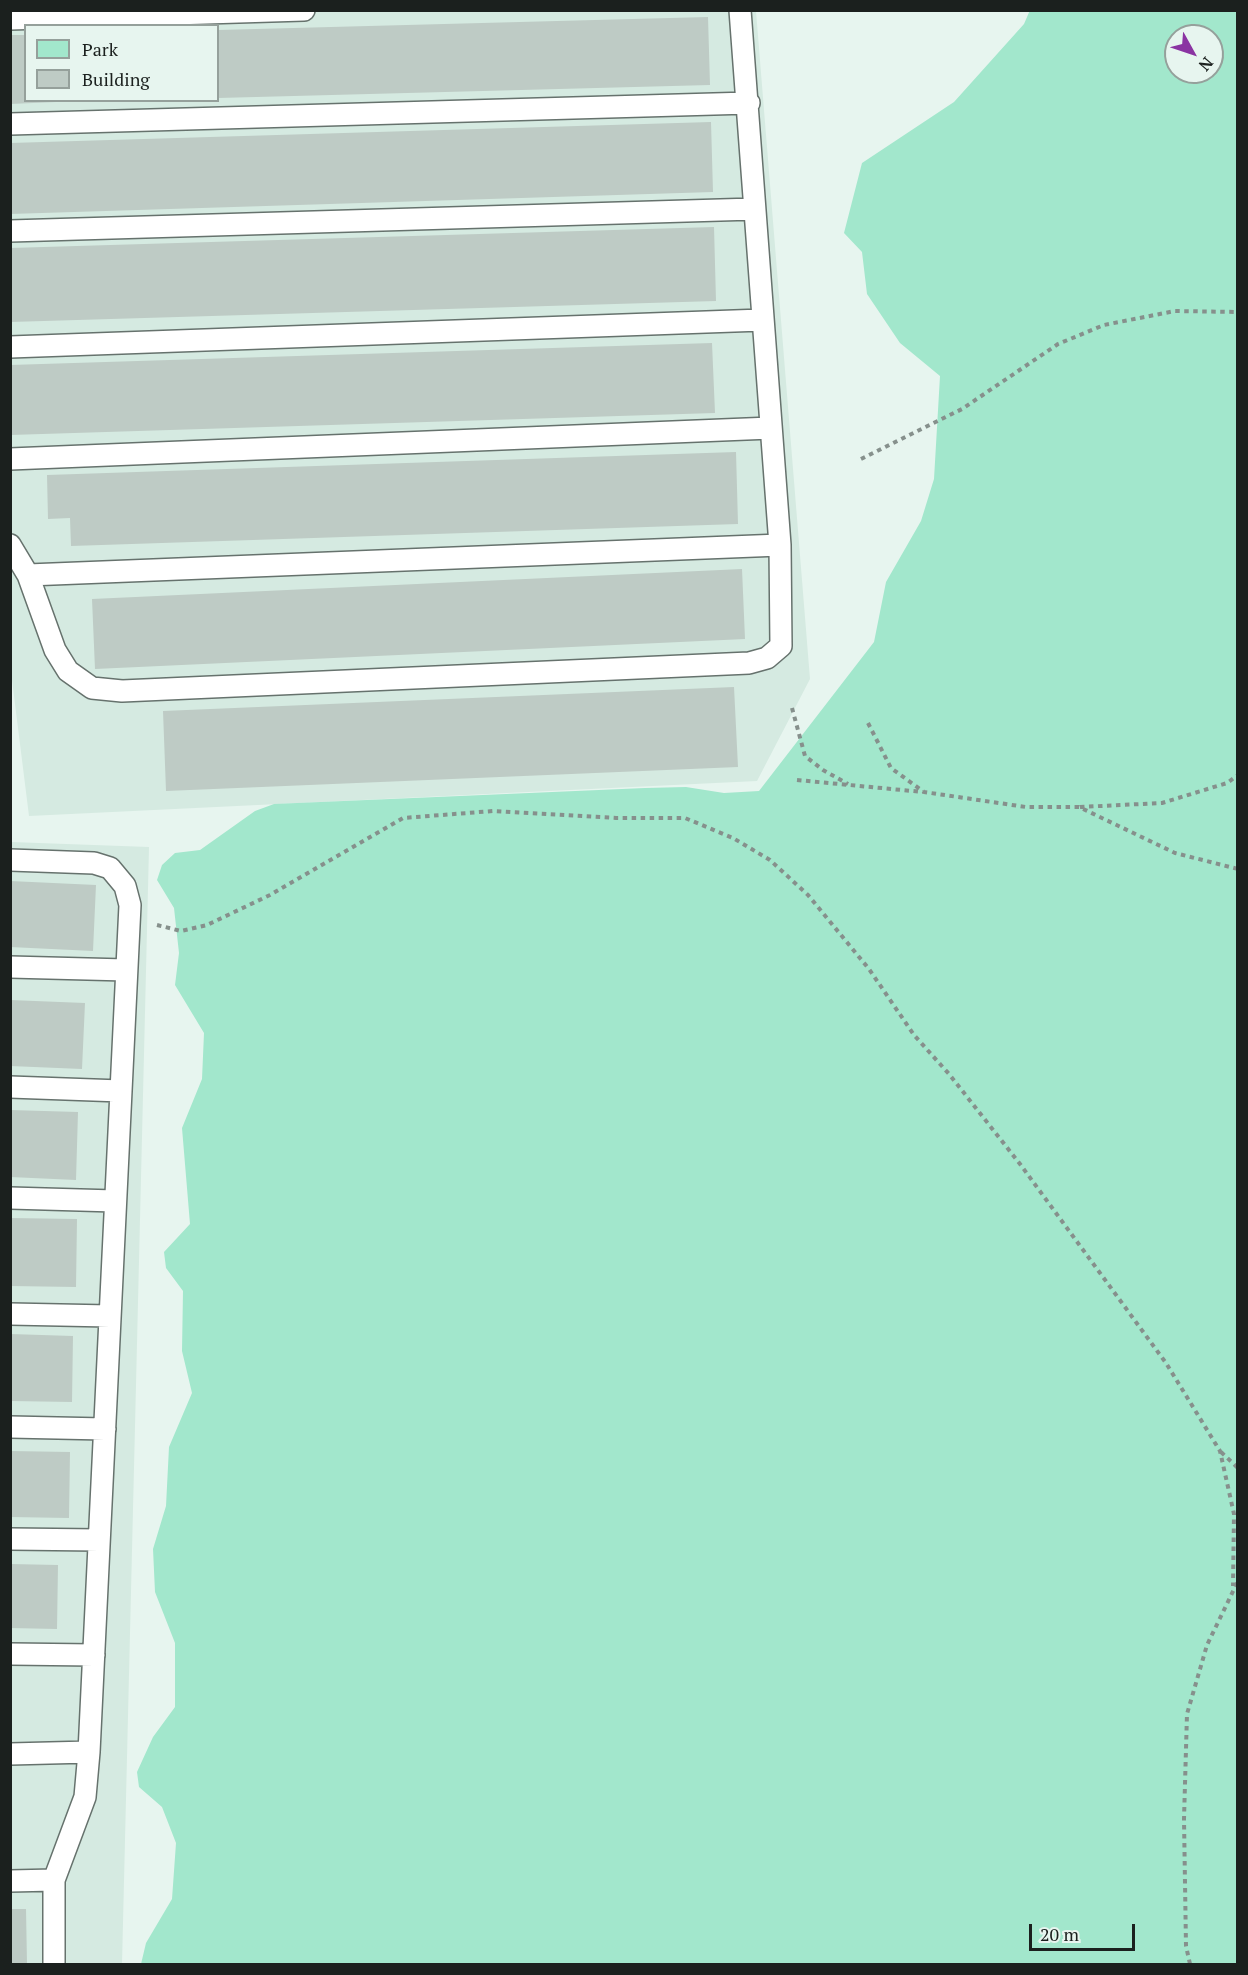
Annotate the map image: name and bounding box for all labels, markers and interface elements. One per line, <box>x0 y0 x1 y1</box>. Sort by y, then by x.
legend <box>24 24 219 102</box>
north arrow <box>1164 24 1224 84</box>
text: Park <box>82 37 118 61</box>
text: N <box>1194 53 1219 76</box>
text: Building <box>82 67 150 91</box>
scale bar <box>1032 1912 1138 1950</box>
text: 20 m <box>1040 1922 1079 1946</box>

